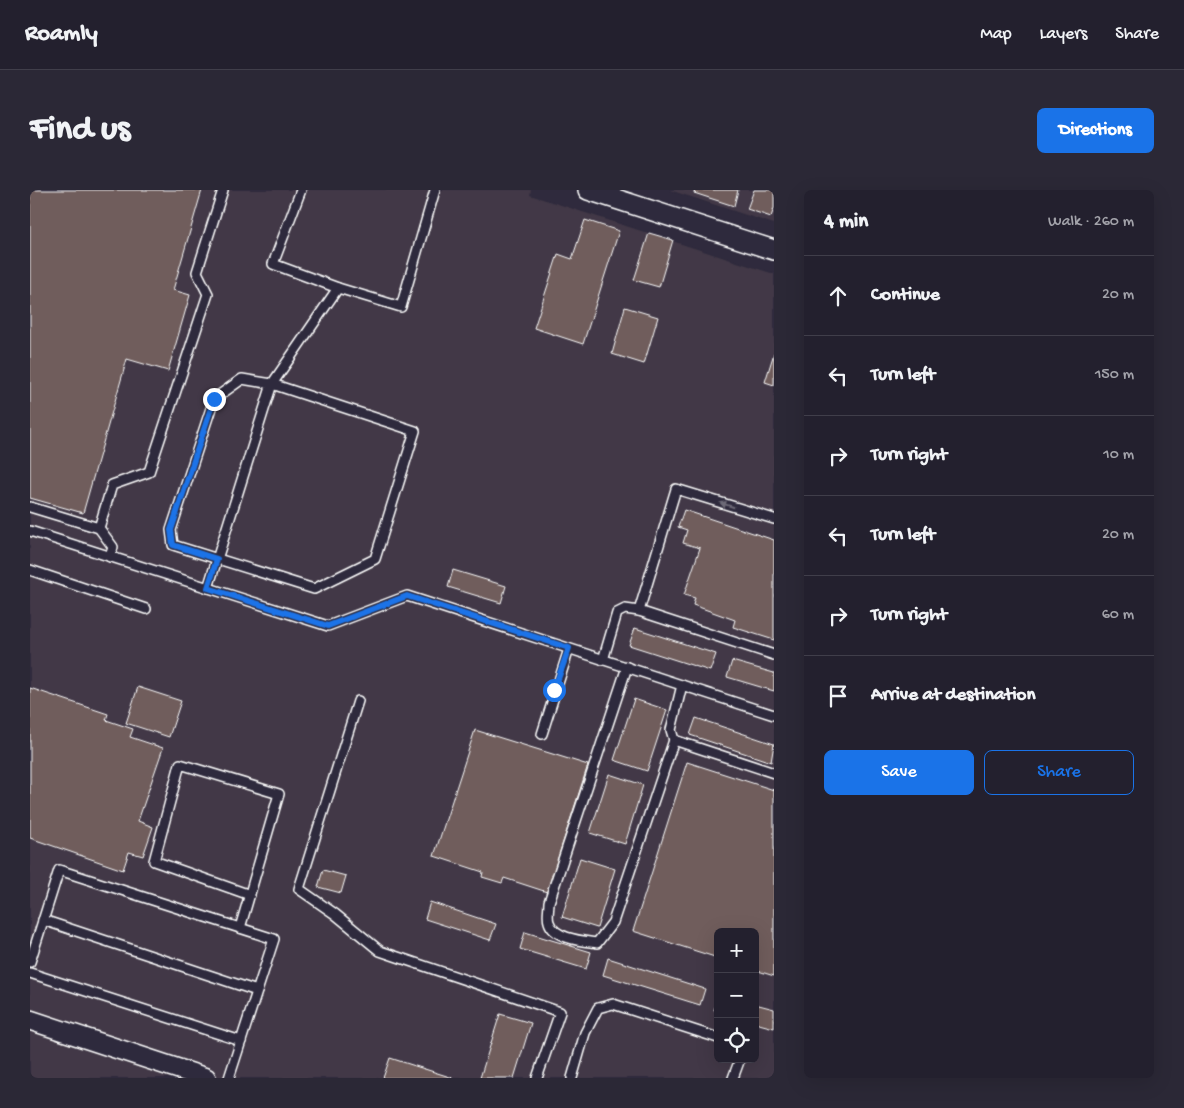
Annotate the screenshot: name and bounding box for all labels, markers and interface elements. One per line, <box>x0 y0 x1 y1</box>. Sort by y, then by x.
text: Roamly <box>25 20 98 49</box>
text: Map <box>980 24 1012 45</box>
text: Layers <box>1040 24 1087 45</box>
text: Share <box>1115 24 1159 45</box>
button: Directions <box>1037 108 1154 153</box>
text: Find us <box>30 110 130 151</box>
text: 4 min <box>824 210 868 235</box>
text: Walk · 260 m <box>1048 213 1134 232</box>
icon: ahead <box>824 282 852 310</box>
text: Continue <box>871 284 940 307</box>
text: 20 m <box>1102 286 1134 305</box>
icon: left <box>824 362 852 390</box>
text: Turn left <box>871 364 935 387</box>
text: 150 m <box>1095 366 1134 385</box>
route end <box>203 388 226 411</box>
icon: right <box>824 442 852 470</box>
text: Turn right <box>871 444 947 467</box>
text: 10 m <box>1103 446 1134 465</box>
one-way arrow <box>720 500 735 508</box>
icon: left <box>824 522 852 550</box>
text: Turn left <box>871 524 935 547</box>
text: 20 m <box>1102 526 1134 545</box>
icon: right <box>824 602 852 630</box>
text: Turn right <box>871 604 947 627</box>
text: 60 m <box>1102 606 1134 625</box>
route start <box>543 679 566 702</box>
icon: arrive <box>824 682 852 710</box>
text: Arrive at destination <box>871 684 1035 707</box>
button: Save <box>824 750 974 795</box>
button: Share <box>984 750 1134 795</box>
map controls <box>714 928 759 1063</box>
button: + <box>714 928 759 973</box>
button: − <box>714 973 759 1018</box>
button: locate <box>714 1018 759 1063</box>

